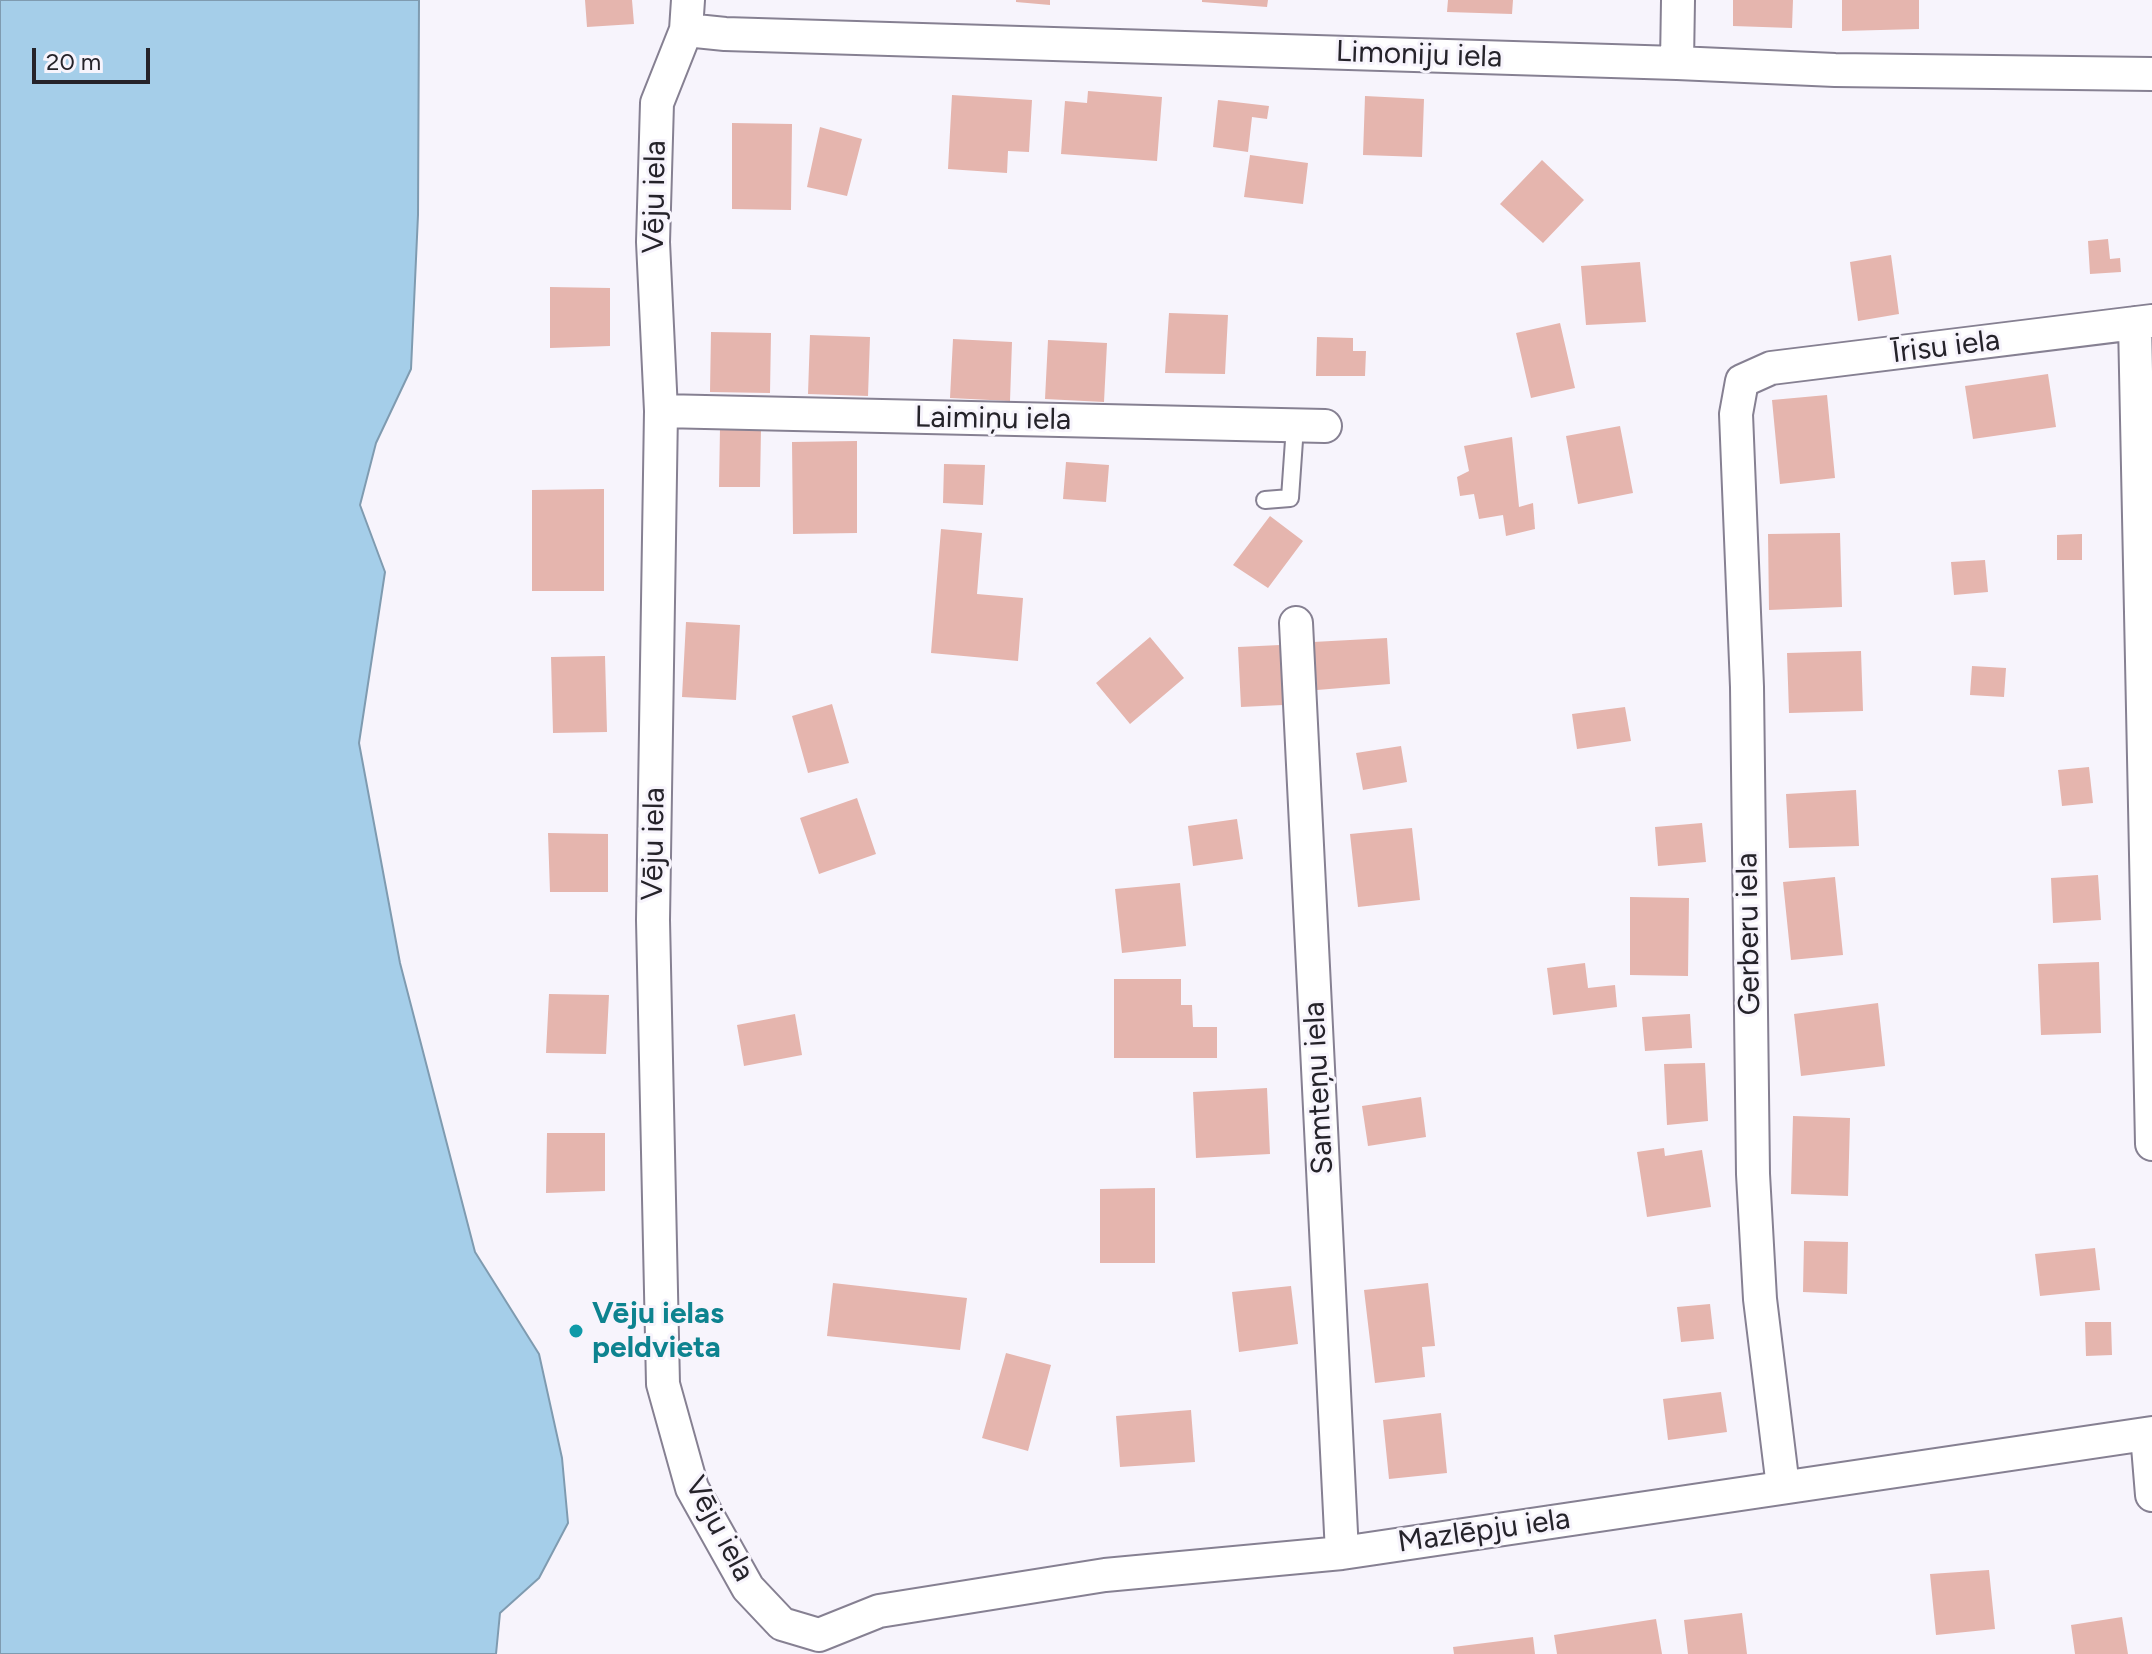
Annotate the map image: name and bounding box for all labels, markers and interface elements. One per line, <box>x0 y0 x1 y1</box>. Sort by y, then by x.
scale bar <box>36 32 154 82</box>
street label: Limoniju iela <box>1335 34 1503 76</box>
text: 20 m <box>46 47 101 76</box>
street label: Vēju iela <box>636 140 674 254</box>
street label: Īrisu iela <box>1890 323 2002 371</box>
street label: Laimiņu iela <box>914 400 1072 438</box>
street label: Vēju iela <box>635 787 673 901</box>
street label: Gerberu iela <box>1730 852 1768 1016</box>
street label: Samteņu iela <box>1296 1001 1342 1175</box>
place label: Vēju ielas peldvieta <box>592 1296 724 1366</box>
marker: Vēju ielas peldvieta <box>567 1322 585 1340</box>
street label: Vēju iela <box>676 1470 762 1588</box>
street label: Mazlēpju iela <box>1396 1501 1572 1561</box>

